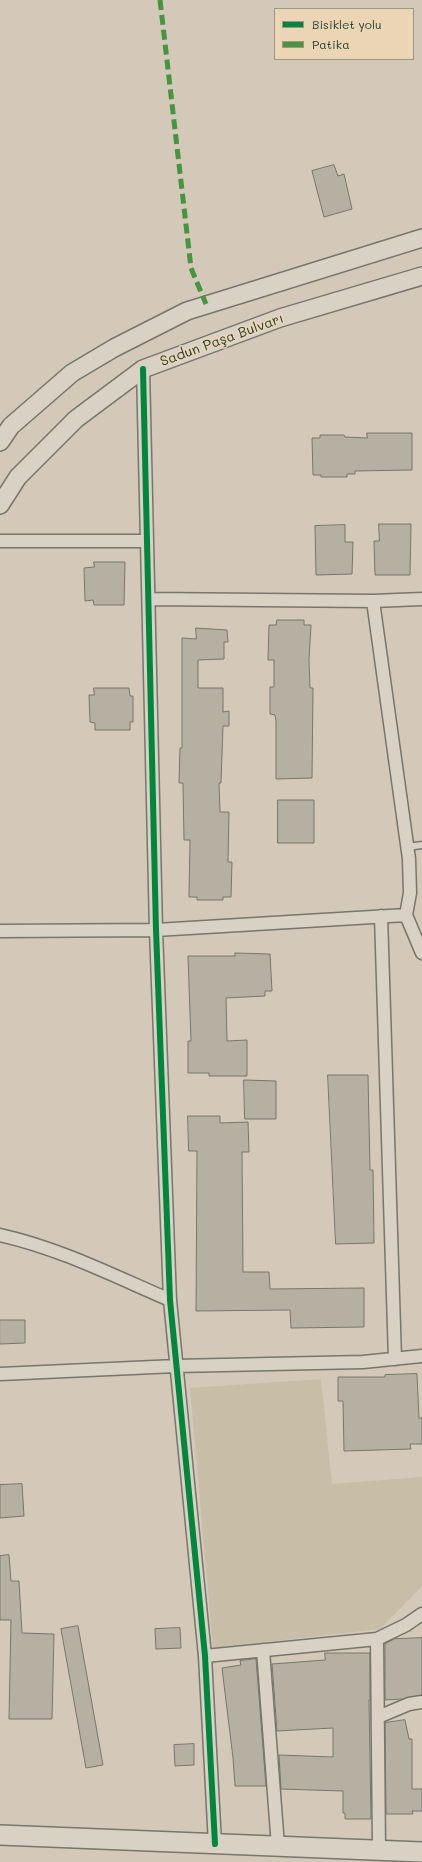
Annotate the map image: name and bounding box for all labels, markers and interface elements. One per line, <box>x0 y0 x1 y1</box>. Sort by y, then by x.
legend <box>274 8 414 60</box>
text: Bisiklet yolu <box>312 16 382 32</box>
text: Patika <box>312 36 350 52</box>
street label: Sadun Paşa Bulvarı <box>158 310 286 370</box>

